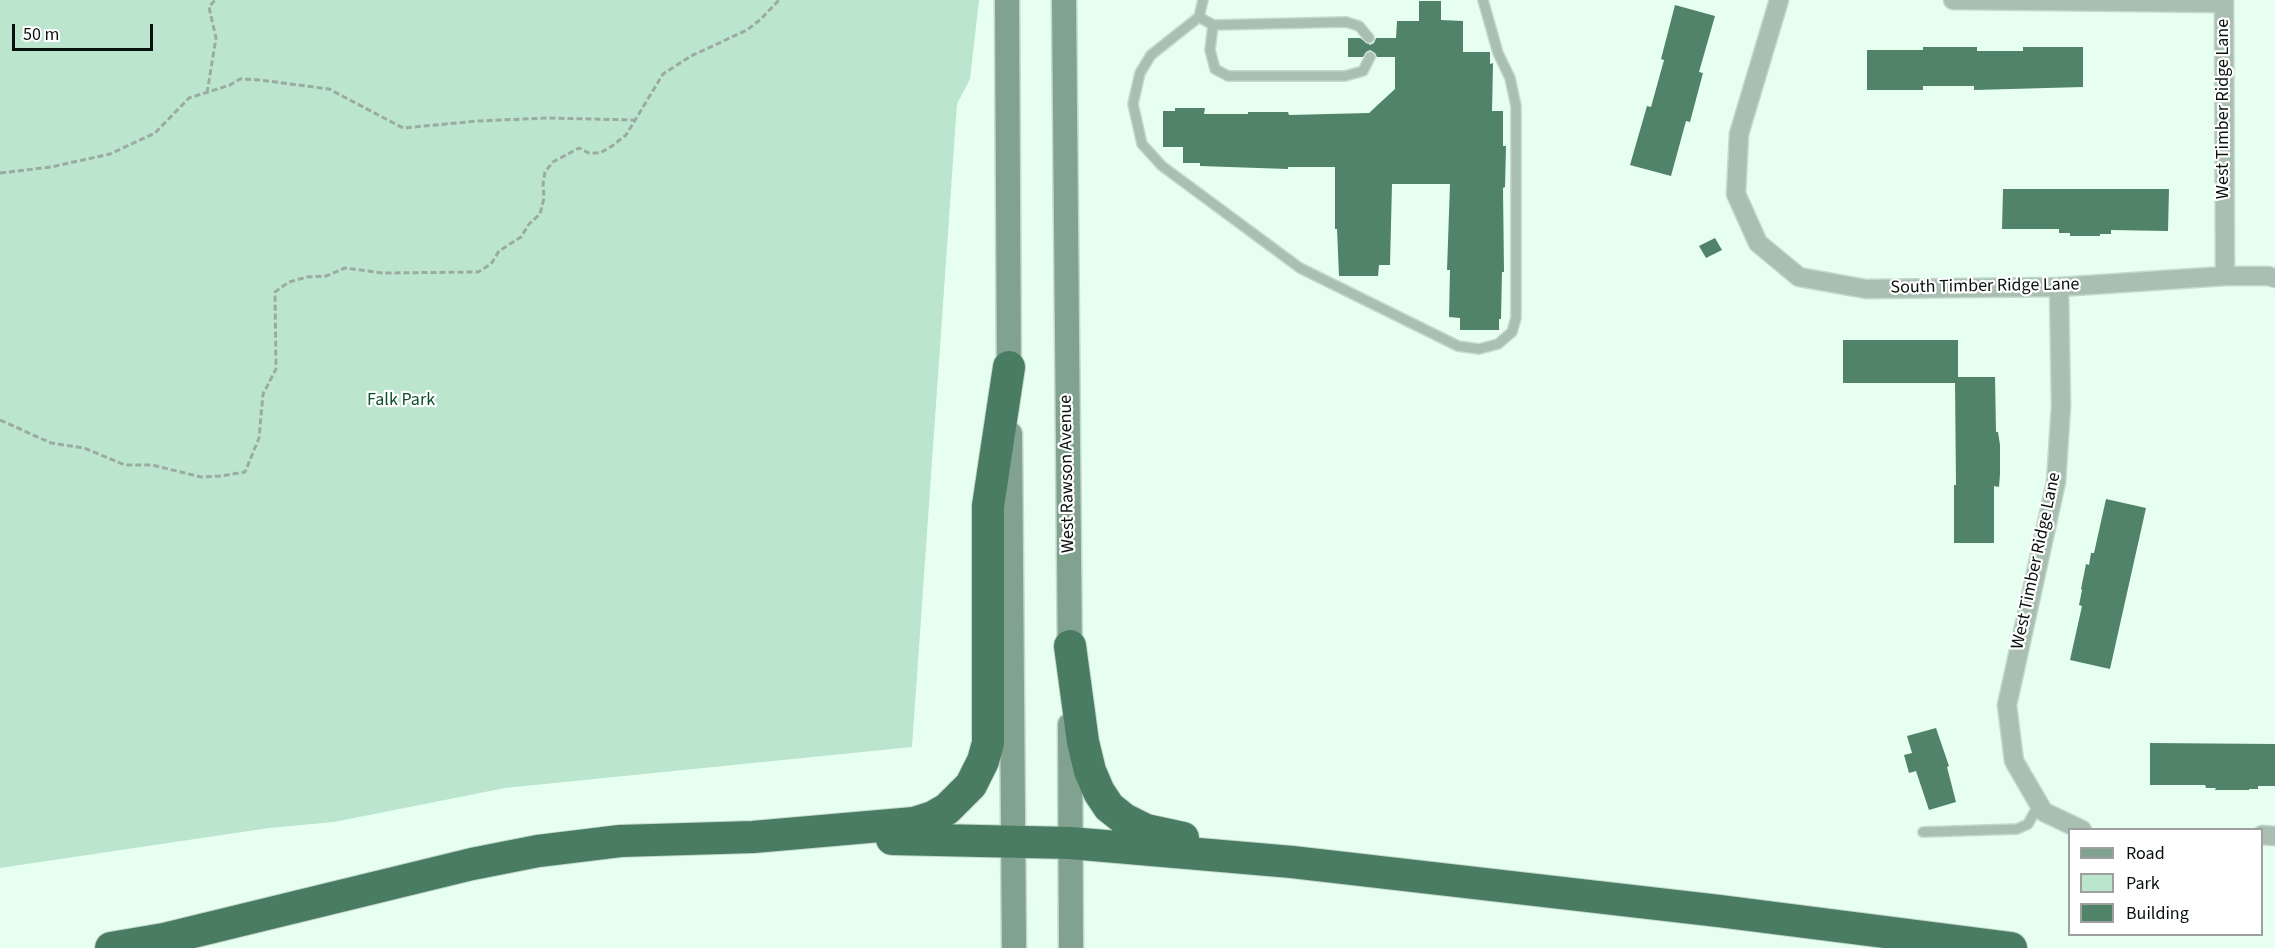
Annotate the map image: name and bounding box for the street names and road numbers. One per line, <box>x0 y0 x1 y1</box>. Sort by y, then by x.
street label: West Timber Ridge Lane <box>2213 19 2235 199</box>
street label: South Timber Ridge Lane <box>1890 275 2080 299</box>
street label: West Rawson Avenue <box>1056 395 1080 553</box>
street label: West Timber Ridge Lane <box>2008 471 2066 651</box>

